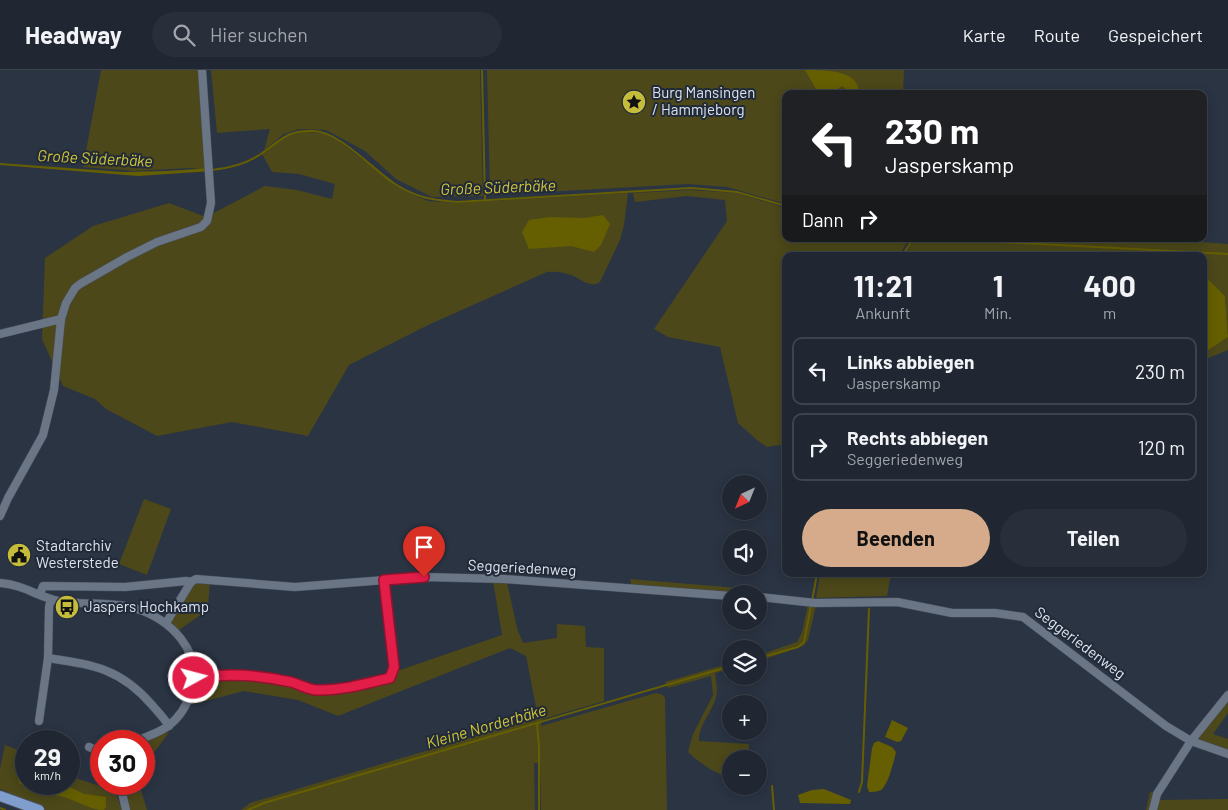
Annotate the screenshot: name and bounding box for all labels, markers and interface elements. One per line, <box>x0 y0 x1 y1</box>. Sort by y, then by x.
search box <box>152 12 502 57</box>
text: Headway <box>25 20 122 49</box>
icon: search <box>170 21 198 49</box>
text: Hier suchen <box>210 23 308 46</box>
text: Karte <box>963 24 1006 46</box>
text: Route <box>1034 24 1080 46</box>
text: Gespeichert <box>1108 24 1203 46</box>
place label: Burg Mansingen / Hammjeborg <box>652 83 755 118</box>
place icon: Burg Mansingen / Hammjeborg <box>621 89 647 115</box>
text: 230 m <box>885 109 979 151</box>
icon: left <box>802 110 867 175</box>
water label: Große Süderbäke <box>37 145 153 170</box>
text: Jasperskamp <box>885 151 1014 177</box>
water label: Große Süderbäke <box>440 175 556 198</box>
icon: right <box>854 205 882 233</box>
text: Dann <box>802 208 844 231</box>
text: 11:21 <box>853 267 913 303</box>
text: 1 <box>993 267 1003 303</box>
text: 400 <box>1083 267 1136 303</box>
text: Ankunft <box>855 303 911 322</box>
text: Min. <box>984 303 1012 322</box>
text: m <box>1103 303 1116 322</box>
text: Links abbiegen <box>847 350 974 373</box>
icon: left <box>804 357 832 385</box>
text: 230 m <box>1135 360 1185 383</box>
text: Jasperskamp <box>847 373 941 392</box>
text: Rechts abbiegen <box>847 426 988 449</box>
icon: right <box>804 433 832 461</box>
text: 120 m <box>1138 436 1185 459</box>
text: Seggeriedenweg <box>847 449 963 468</box>
north arrow <box>722 475 768 520</box>
map controls <box>722 475 767 795</box>
button: Beenden <box>802 509 990 567</box>
button: Teilen <box>1000 509 1187 567</box>
pin <box>403 526 445 577</box>
button: sound <box>722 530 767 575</box>
icon: arrive <box>410 533 438 561</box>
place label: Stadtarchiv Westerstede <box>36 536 119 571</box>
public building icon: Stadtarchiv Westerstede <box>6 542 32 568</box>
street label: Seggeriedenweg <box>467 555 577 579</box>
button: search <box>722 585 767 630</box>
bus stop icon: Jaspers Hochkamp <box>54 594 80 620</box>
place label: Jaspers Hochkamp <box>84 597 209 615</box>
street label: Seggeriedenweg <box>1032 602 1129 682</box>
button: layers <box>722 640 767 685</box>
position arrow <box>167 651 219 703</box>
button: + <box>722 695 767 740</box>
water label: Kleine Norderbäke <box>424 699 548 752</box>
speed limit sign: 30 <box>90 730 155 795</box>
text: 29 <box>34 741 61 771</box>
button: − <box>722 750 767 795</box>
text: km/h <box>34 768 61 782</box>

